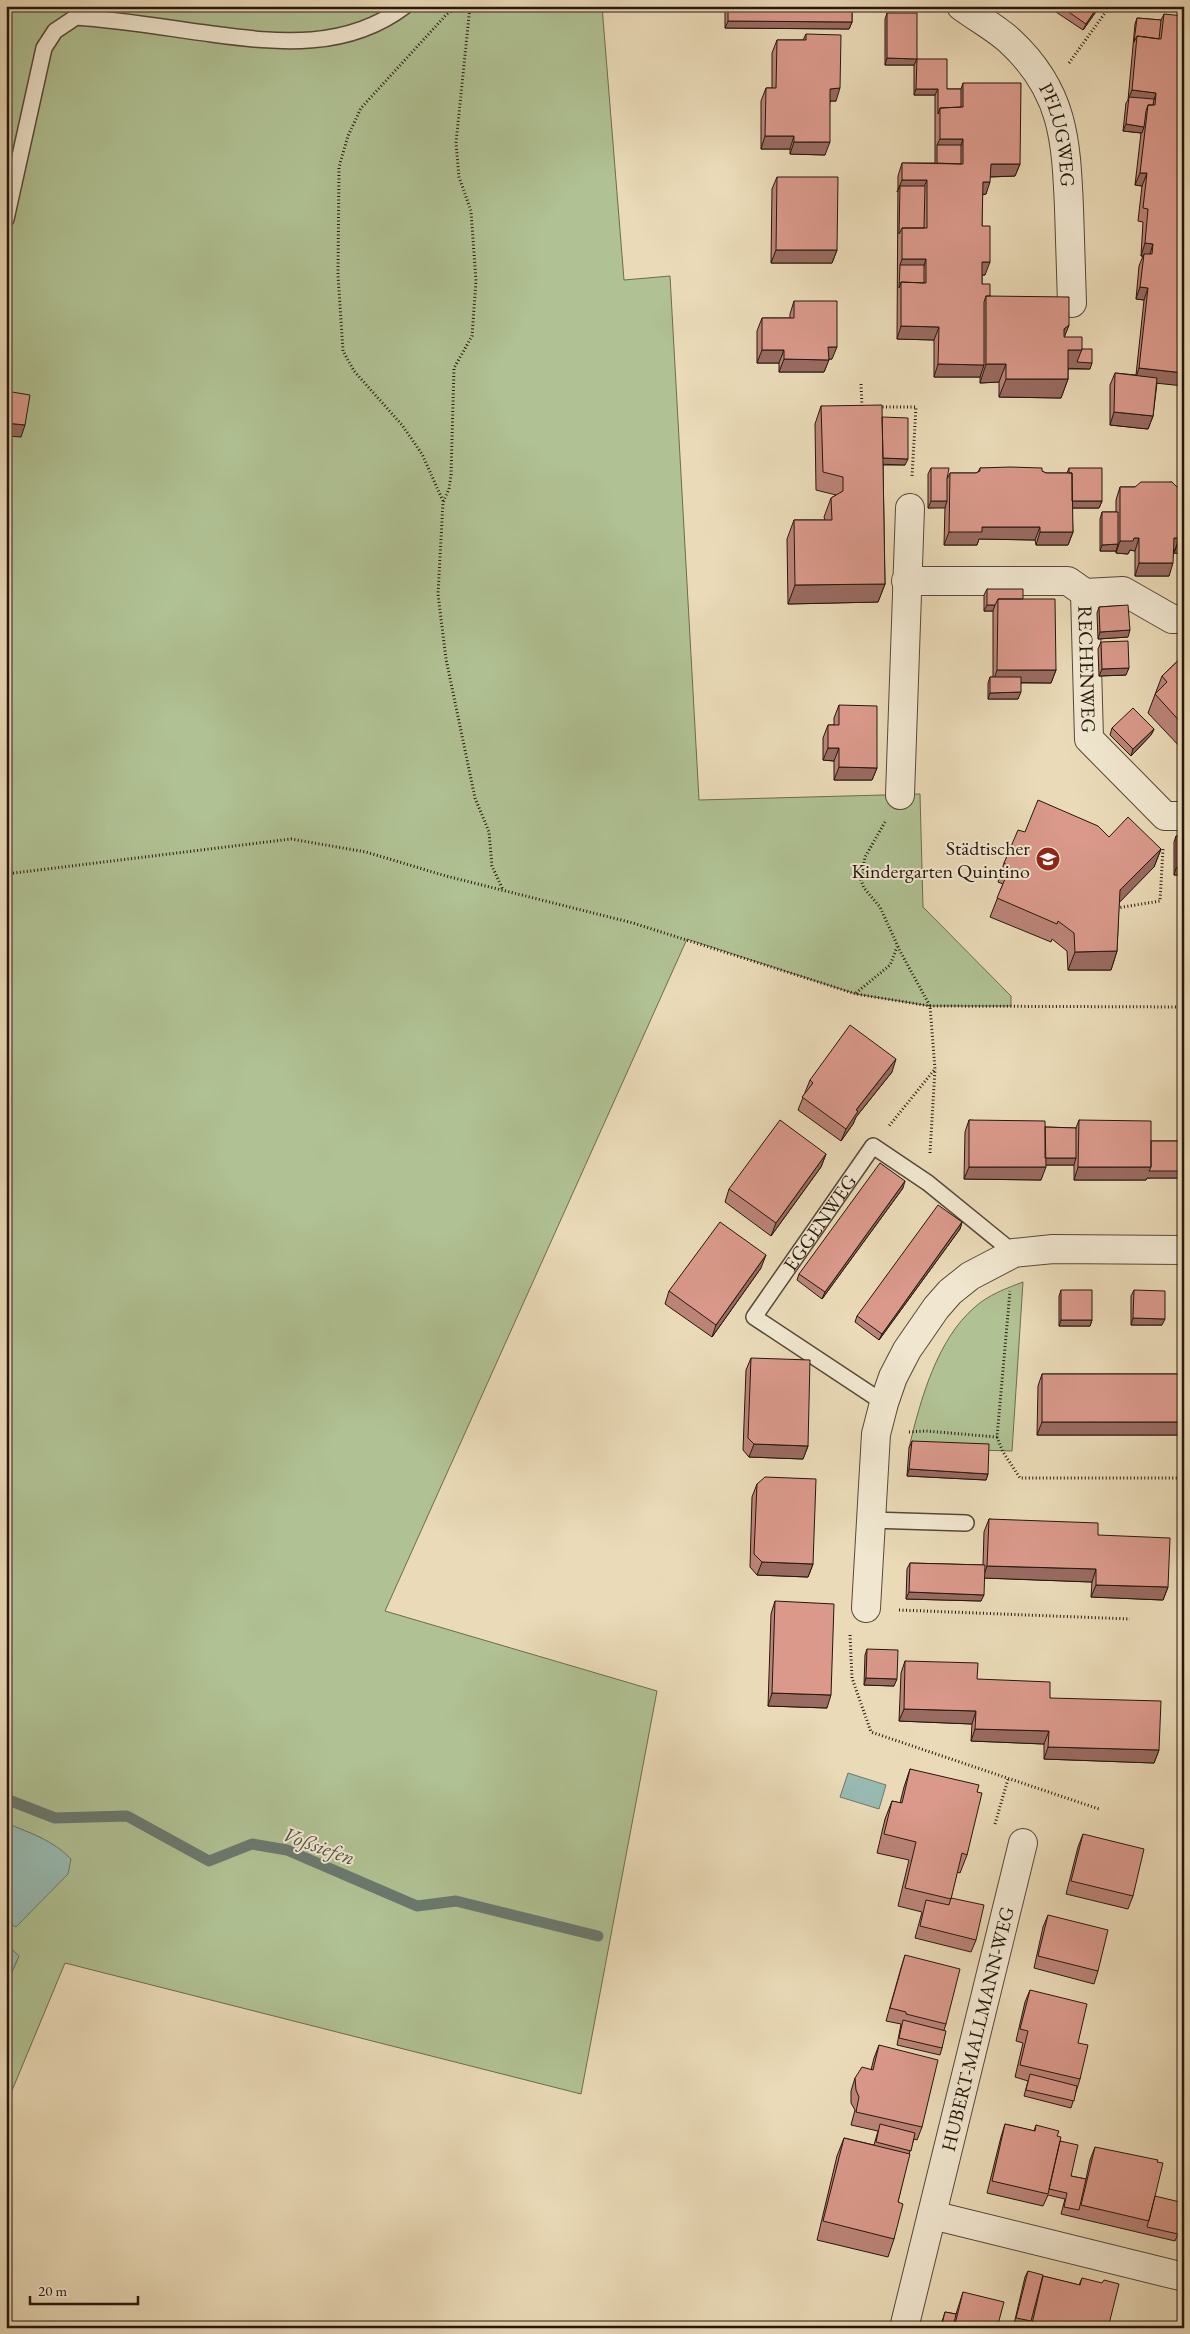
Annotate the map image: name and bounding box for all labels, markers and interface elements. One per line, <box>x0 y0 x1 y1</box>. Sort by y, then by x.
street label: PFLUGWEG <box>1033 78 1081 188</box>
street label: RECHENWEG <box>1072 605 1102 733</box>
place label: Städtischer Kindergarten Quintino <box>851 835 1030 884</box>
school or university icon: Städtischer Kindergarten Quintino <box>1035 846 1061 872</box>
street label: EGGENWEG <box>777 1169 862 1276</box>
water label: Voßsiefen <box>279 1820 359 1871</box>
street label: HUBERT-MALLMANN-WEG <box>935 1904 1020 2154</box>
scale bar <box>30 2274 138 2306</box>
text: 20 m <box>38 2281 67 2300</box>

